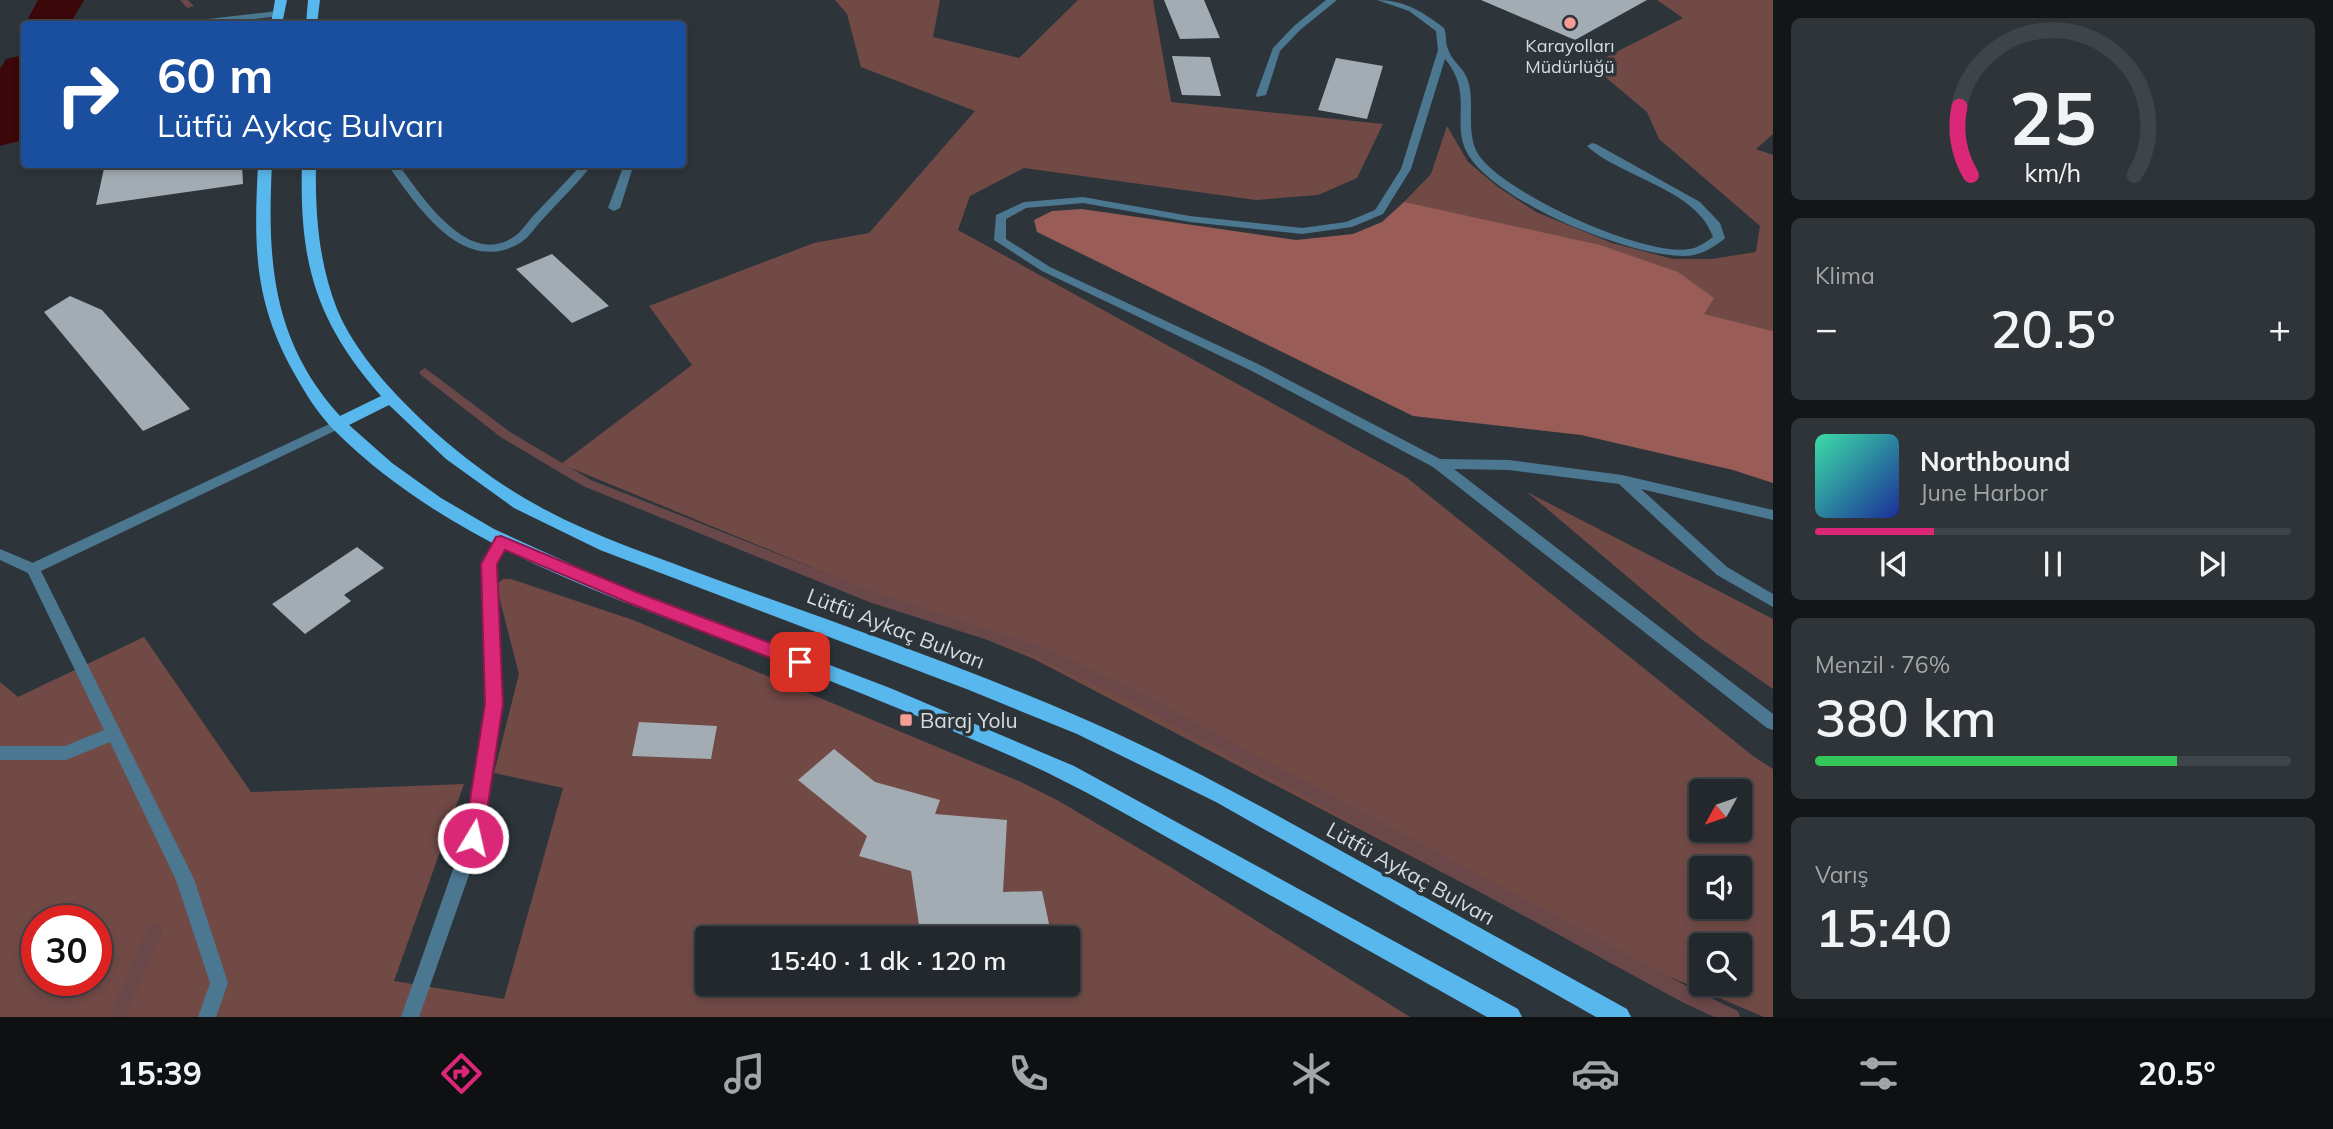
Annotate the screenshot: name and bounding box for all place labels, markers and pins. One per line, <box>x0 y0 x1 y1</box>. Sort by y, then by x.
marker: Karayolları Müdürlüğü <box>1562 15 1578 31</box>
place label: Karayolları Müdürlüğü <box>1525 34 1615 78</box>
pin <box>770 632 830 692</box>
place label: Baraj Yolu <box>920 707 1018 733</box>
marker: Baraj Yolu <box>898 712 914 728</box>

